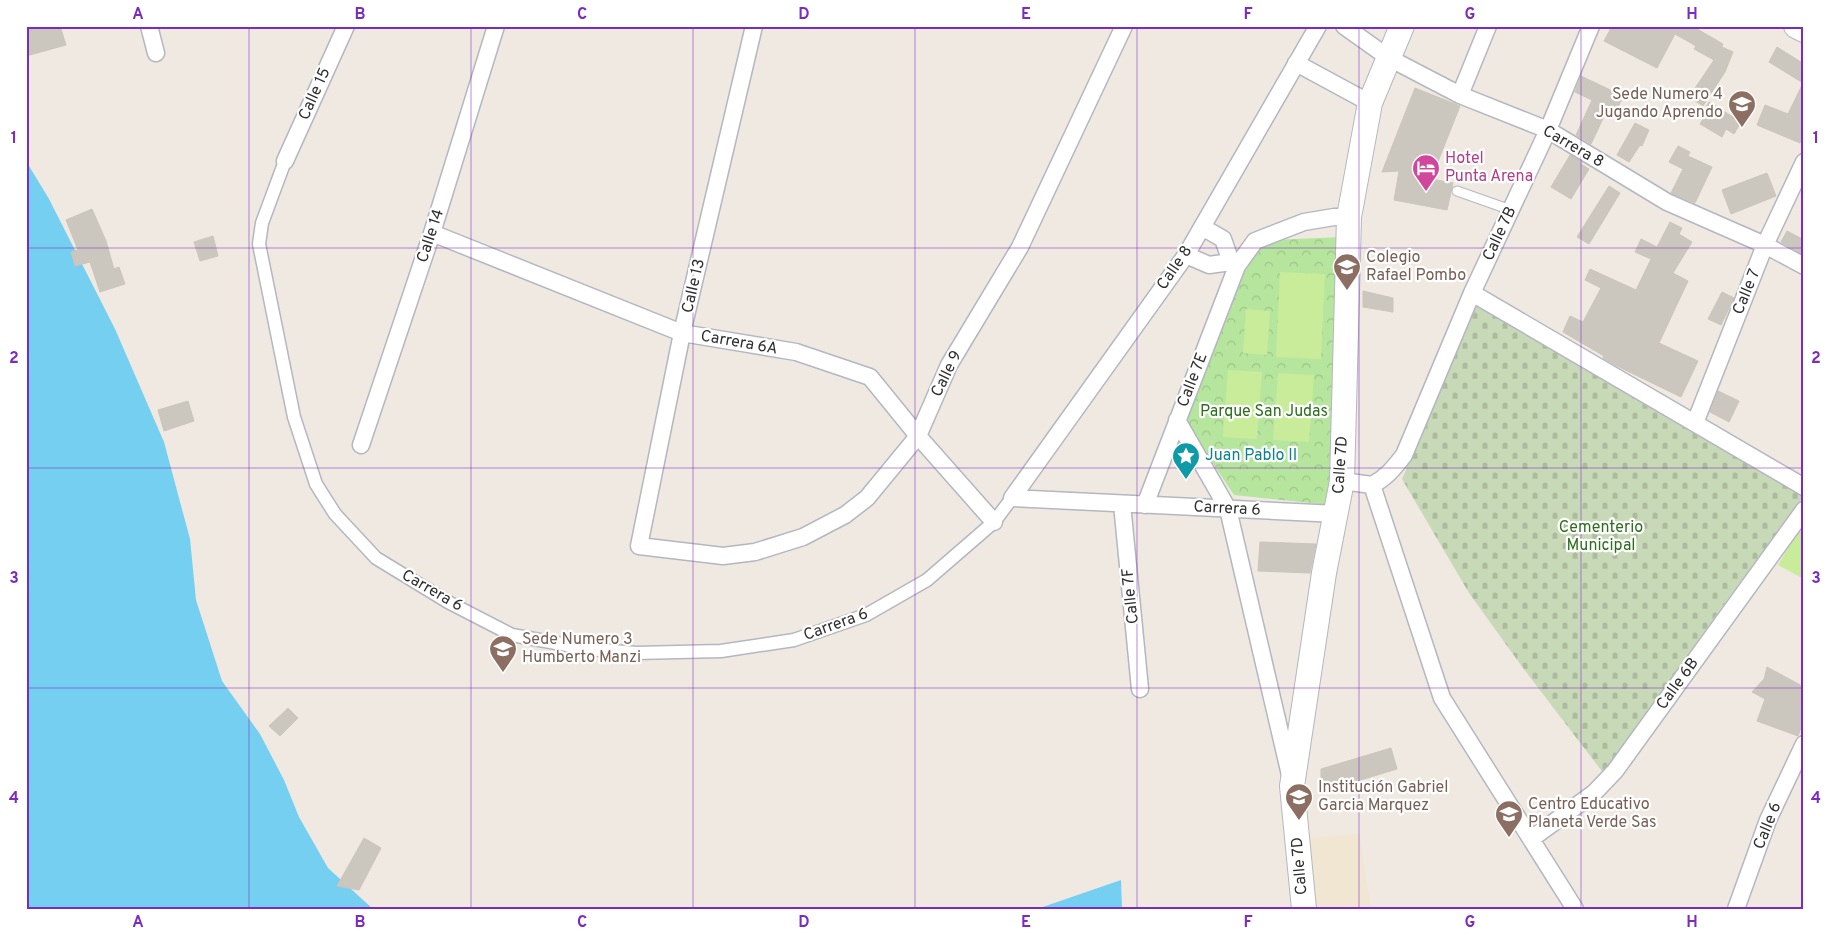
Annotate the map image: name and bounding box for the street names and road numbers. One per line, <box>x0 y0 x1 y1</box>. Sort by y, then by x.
street label: Calle 15 <box>295 65 335 123</box>
street label: Carrera 8 <box>1539 121 1607 173</box>
street label: Calle 7B <box>1479 204 1521 264</box>
street label: Calle 14 <box>413 207 449 265</box>
street label: Calle 8 <box>1153 242 1197 294</box>
street label: Calle 13 <box>678 257 710 315</box>
street label: Calle 7 <box>1729 266 1765 318</box>
street label: Carrera 6A <box>699 326 779 360</box>
street label: Calle 9 <box>927 348 967 400</box>
street label: Calle 7E <box>1173 350 1213 410</box>
street label: Calle 7D <box>1329 435 1353 495</box>
street label: Carrera 6 <box>1193 497 1261 521</box>
street label: Carrera 6 <box>398 566 466 616</box>
street label: Calle 7F <box>1118 567 1144 625</box>
street label: Carrera 6 <box>801 604 871 646</box>
street label: Calle 6B <box>1652 654 1704 714</box>
street label: Calle 6 <box>1750 800 1786 852</box>
street label: Calle 7D <box>1288 836 1312 896</box>

